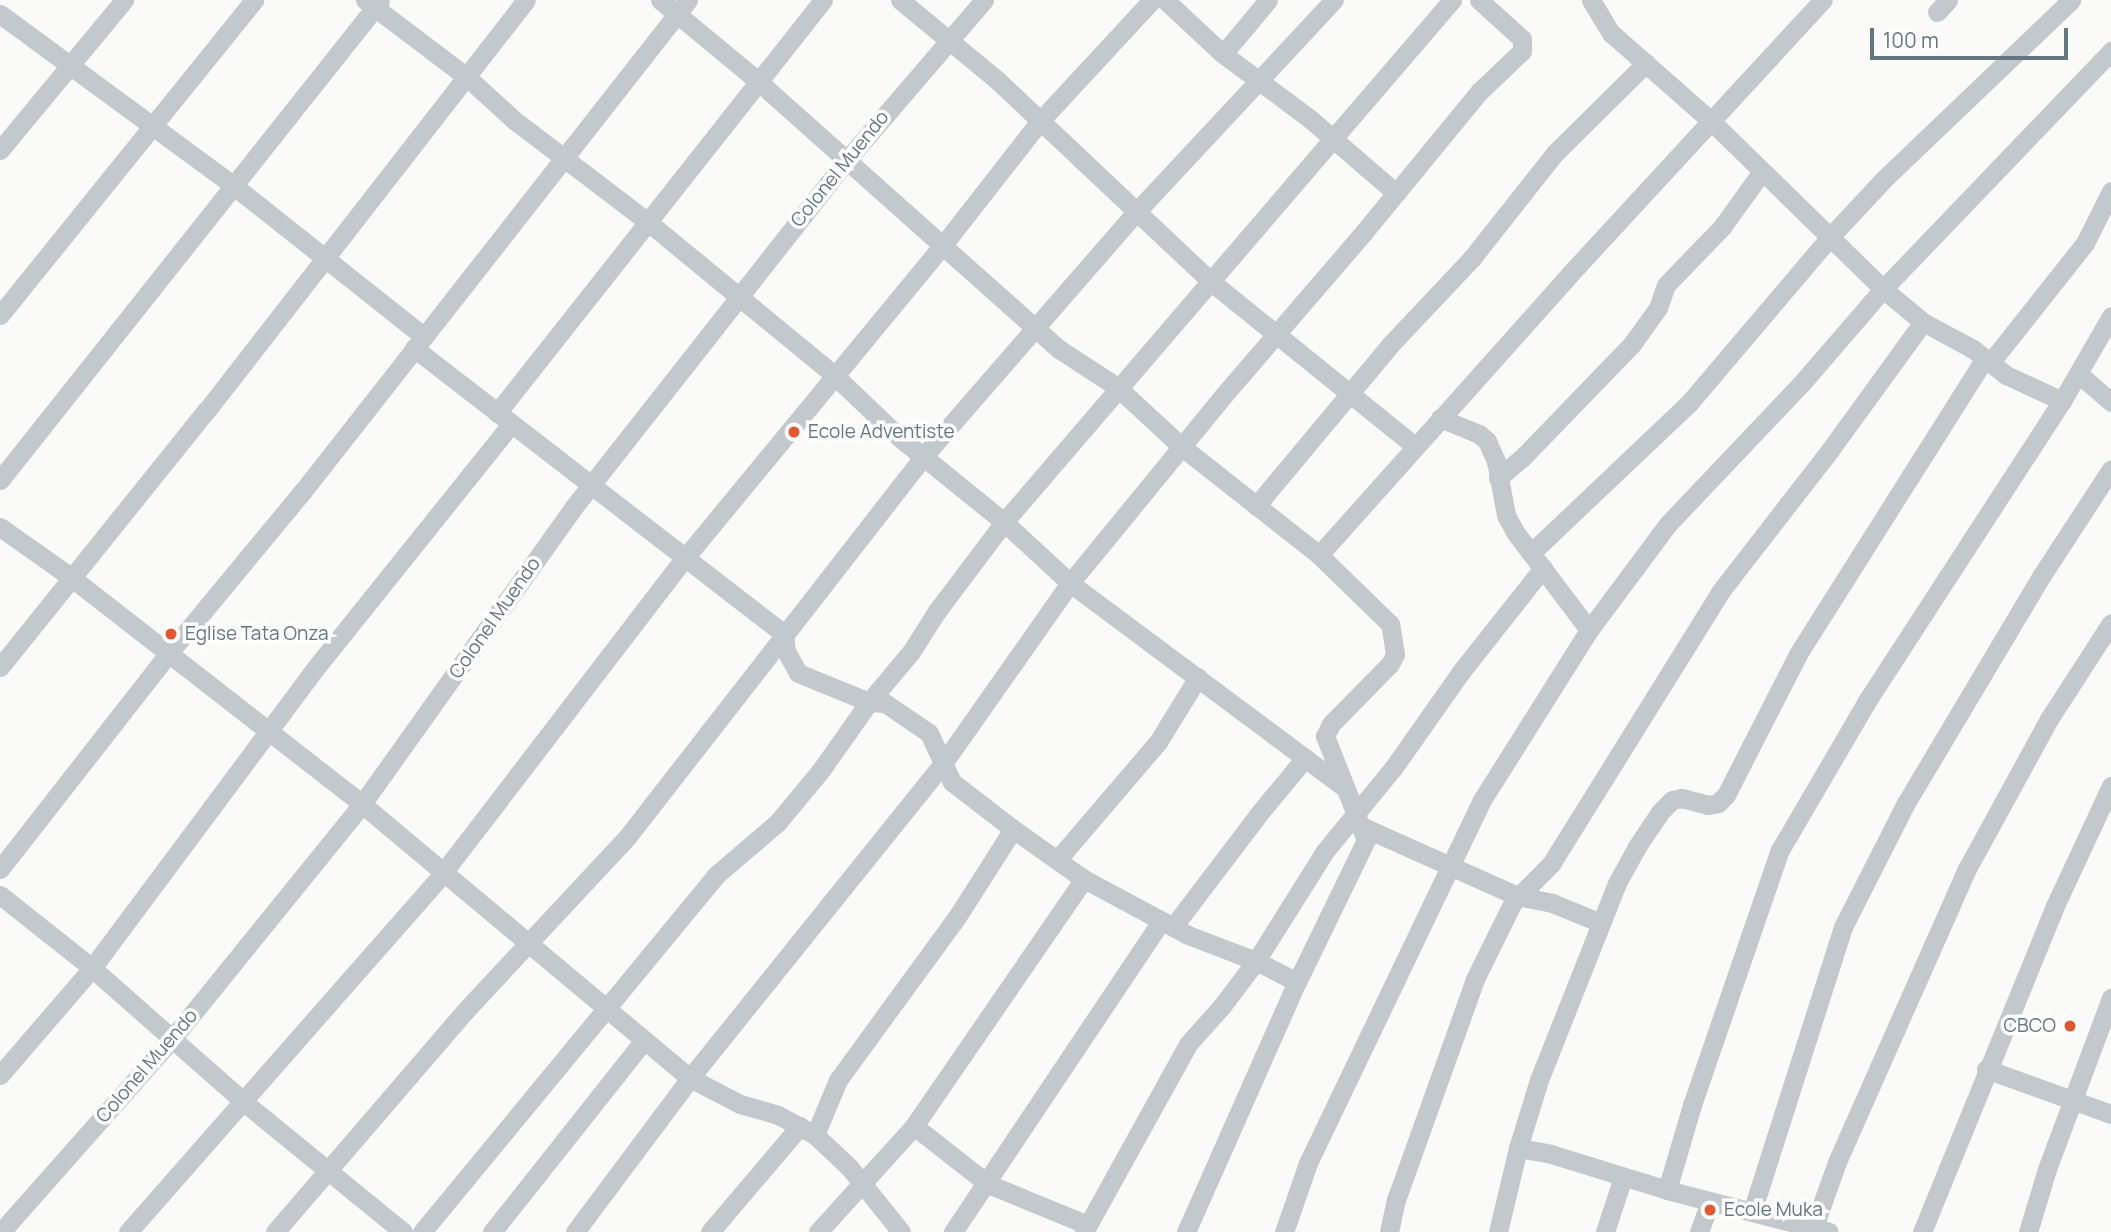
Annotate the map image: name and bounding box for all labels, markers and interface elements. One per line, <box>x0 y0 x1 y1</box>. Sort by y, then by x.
scale bar <box>1873 14 2071 58</box>
text: 100 m <box>1883 26 1939 54</box>
street label: Colonel Muendo <box>786 106 894 232</box>
place label: Ecole Adventiste <box>808 421 955 443</box>
marker: Ecole Adventiste <box>786 424 802 440</box>
street label: Colonel Muendo <box>445 553 545 683</box>
place label: Eglise Tata Onza <box>185 623 328 645</box>
marker: Eglise Tata Onza <box>163 626 179 642</box>
street label: Colonel Muendo <box>92 1005 202 1127</box>
place label: CBCO <box>2003 1015 2056 1037</box>
marker: CBCO <box>2062 1018 2078 1034</box>
place label: Ecole Muka <box>1724 1199 1823 1221</box>
marker: Ecole Muka <box>1702 1202 1718 1218</box>

